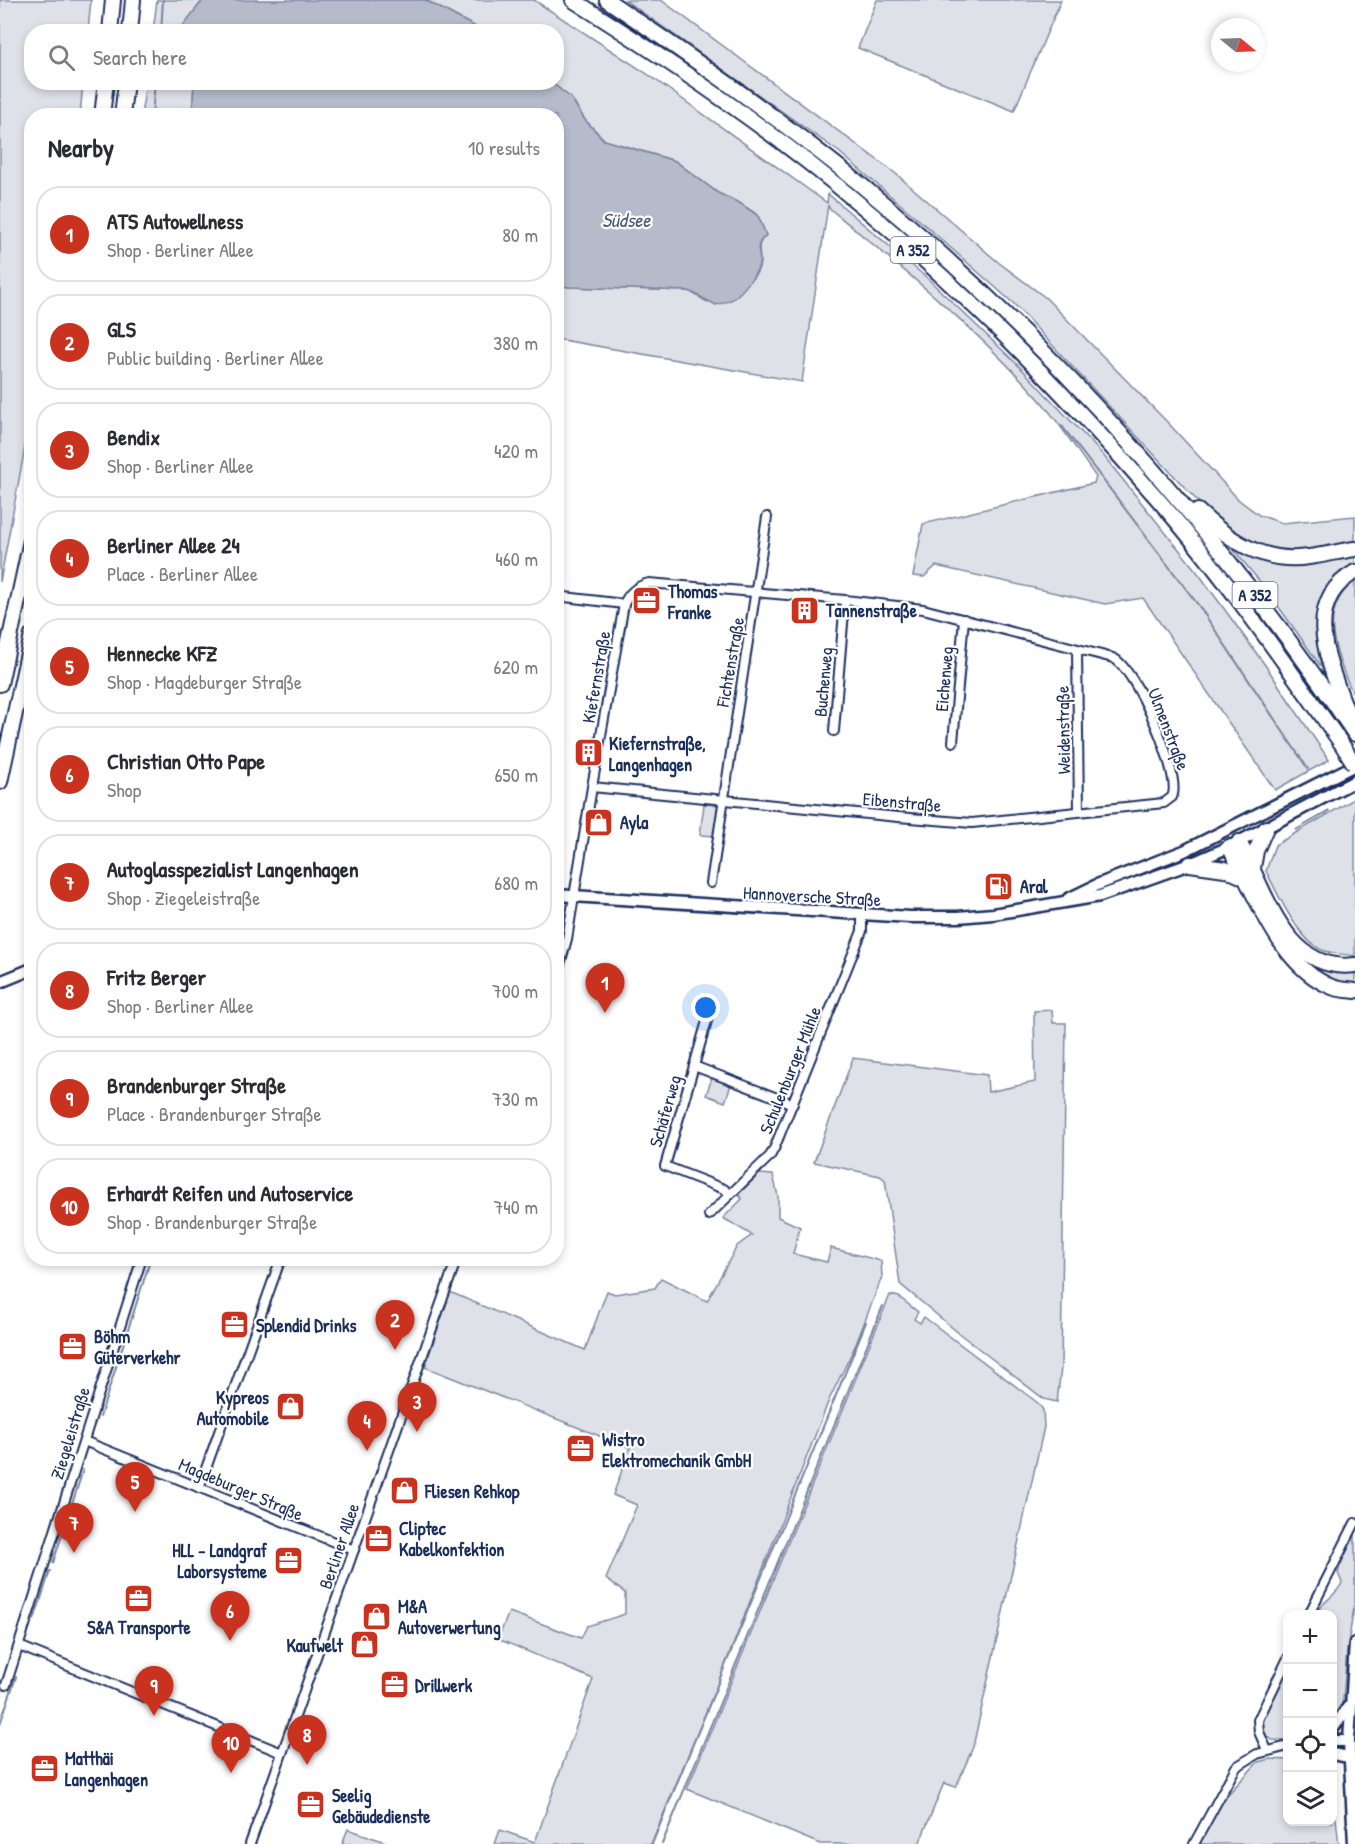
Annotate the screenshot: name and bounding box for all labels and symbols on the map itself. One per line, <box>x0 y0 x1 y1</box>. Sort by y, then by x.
north arrow <box>1211 18 1265 72</box>
water label: Südsee <box>602 206 651 233</box>
road number: A 352 <box>890 237 936 263</box>
place label: Thomas Franke <box>667 579 718 625</box>
road number: A 352 <box>1232 582 1278 608</box>
office icon: Thomas Franke <box>631 585 663 617</box>
building icon: Tannenstraße <box>789 594 821 626</box>
place label: Tannenstraße <box>825 598 918 624</box>
street label: Fichtenstraße <box>710 615 750 710</box>
street label: Kiefernstraße <box>576 629 616 725</box>
street label: Eichenweg <box>929 645 959 713</box>
street label: Buchenweg <box>808 646 838 718</box>
street label: Ulmenstraße <box>1142 684 1196 774</box>
street label: Weidenstraße <box>1050 686 1076 774</box>
place label: Kiefernstraße, Langenhagen <box>609 731 706 778</box>
building icon: Kiefernstraße, Langenhagen <box>572 737 604 769</box>
street label: Eibenstraße <box>862 786 942 818</box>
shop icon: Ayla <box>583 806 615 838</box>
place label: Ayla <box>620 810 649 836</box>
fuel station icon: Aral <box>983 870 1015 902</box>
place label: Aral <box>1020 874 1049 899</box>
street label: Hannoversche Straße <box>742 880 882 912</box>
pin: 1 <box>586 964 624 1013</box>
your location <box>691 993 720 1022</box>
street label: Schulenburger Mühle <box>753 1003 827 1137</box>
street label: Schäferweg <box>643 1072 687 1150</box>
pin: 2 <box>376 1300 414 1350</box>
office icon: Splendid Drinks <box>219 1309 251 1341</box>
place label: Splendid Drinks <box>256 1313 356 1339</box>
place label: Böhm Güterverkehr <box>94 1324 181 1370</box>
office icon: Böhm Güterverkehr <box>57 1330 89 1362</box>
pin: 3 <box>398 1382 436 1432</box>
street label: Ziegeleistraße <box>44 1384 96 1482</box>
place label: Kypreos Automobile <box>197 1385 270 1431</box>
shop icon: Kypreos Automobile <box>274 1391 306 1423</box>
pin: 4 <box>348 1402 386 1451</box>
place label: Wistro Elektromechanik GmbH <box>602 1427 752 1473</box>
office icon: Wistro Elektromechanik GmbH <box>565 1433 597 1465</box>
street label: Magdeburger Straße <box>175 1452 307 1526</box>
pin: 5 <box>116 1462 154 1512</box>
shop icon: Fliesen Rehkop <box>388 1475 420 1507</box>
place label: Fliesen Rehkop <box>424 1479 520 1505</box>
street label: Berliner Allee <box>313 1500 365 1592</box>
pin: 7 <box>54 1504 94 1553</box>
place label: Cliptec Kabelkonfektion <box>399 1516 504 1562</box>
office icon: Cliptec Kabelkonfektion <box>362 1522 394 1554</box>
place label: HLL - Landgraf Laborsysteme <box>172 1538 268 1585</box>
office icon: HLL - Landgraf Laborsysteme <box>272 1544 304 1576</box>
office icon: S&A Transporte <box>123 1582 155 1614</box>
pin: 6 <box>210 1592 250 1641</box>
place label: M&A Autoverwertung <box>398 1594 501 1641</box>
shop icon: M&A Autoverwertung <box>361 1600 393 1632</box>
place label: S&A Transporte <box>87 1615 192 1641</box>
shop icon: Kaufwelt <box>348 1629 380 1661</box>
place label: Kaufwelt <box>286 1633 344 1658</box>
pin: 9 <box>134 1666 174 1716</box>
office icon: Drillwerk <box>378 1669 410 1701</box>
place label: Drillwerk <box>415 1673 473 1698</box>
pin: 8 <box>288 1716 326 1765</box>
pin: 10 <box>212 1724 250 1773</box>
place label: Matthäi Langenhagen <box>65 1746 148 1793</box>
office icon: Matthäi Langenhagen <box>28 1752 60 1784</box>
place label: Seelig Gebäudedienste <box>332 1783 431 1829</box>
office icon: Seelig Gebäudedienste <box>295 1789 327 1821</box>

